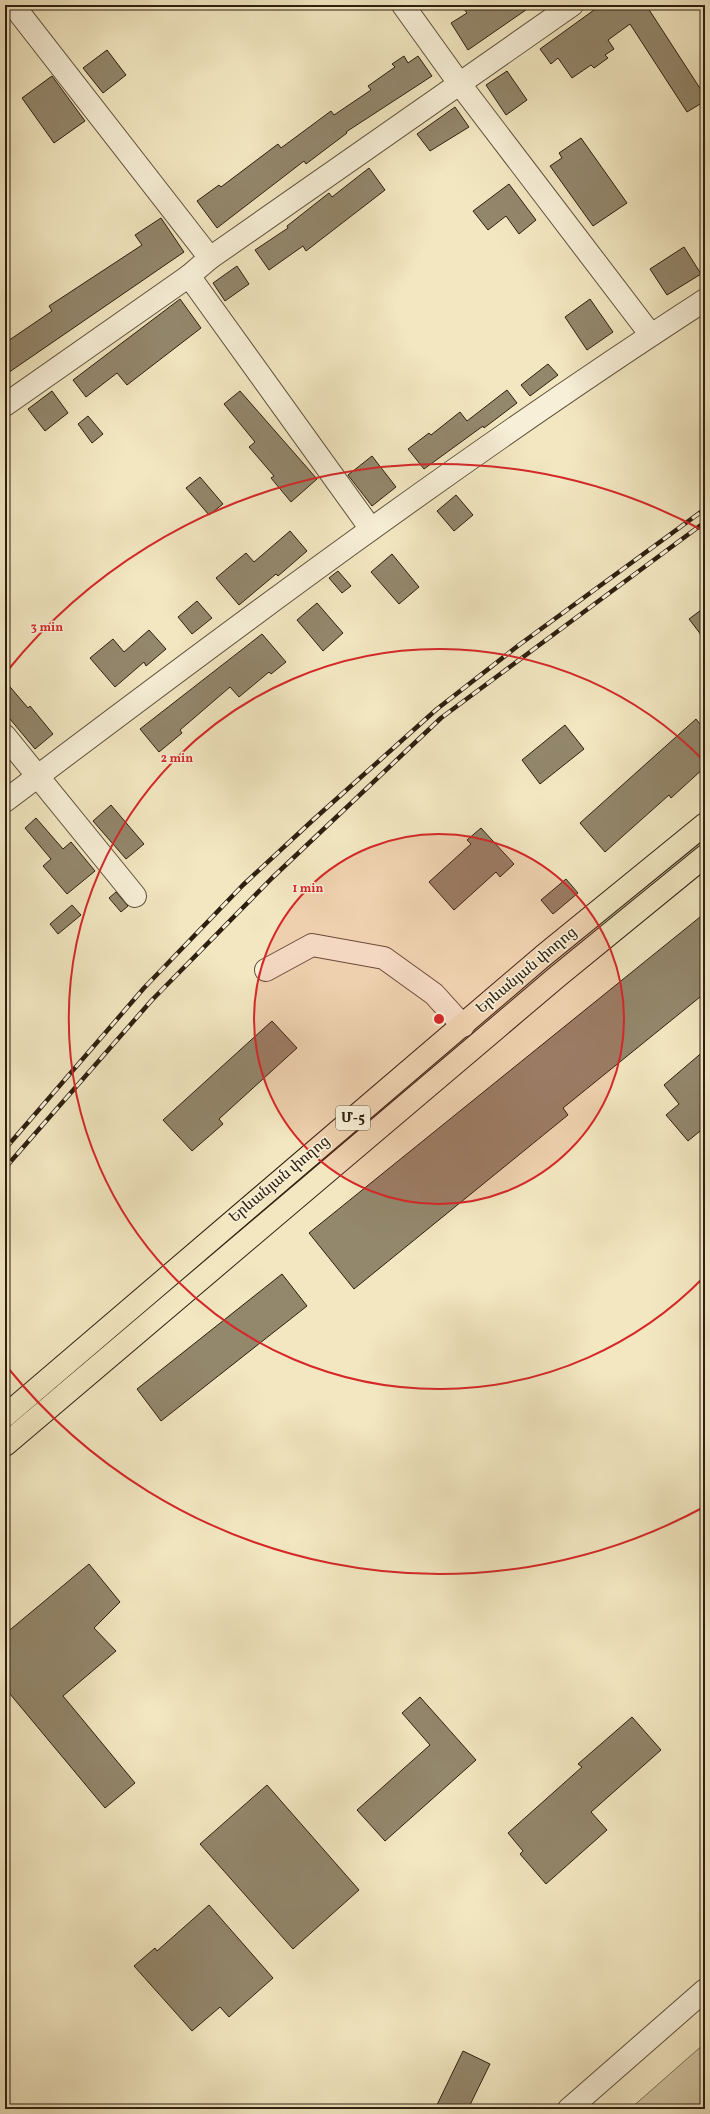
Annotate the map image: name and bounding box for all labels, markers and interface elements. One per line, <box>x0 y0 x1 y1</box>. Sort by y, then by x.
text: 3 min <box>31 620 63 636</box>
text: 2 min <box>161 751 193 767</box>
text: 1 min <box>293 881 324 897</box>
street label: Երևանյան փողոց <box>472 923 582 1019</box>
centre of rings <box>432 1012 446 1026</box>
road number: Մ-5 <box>336 1106 370 1130</box>
street label: Երևանյան փողոց <box>225 1132 335 1228</box>

